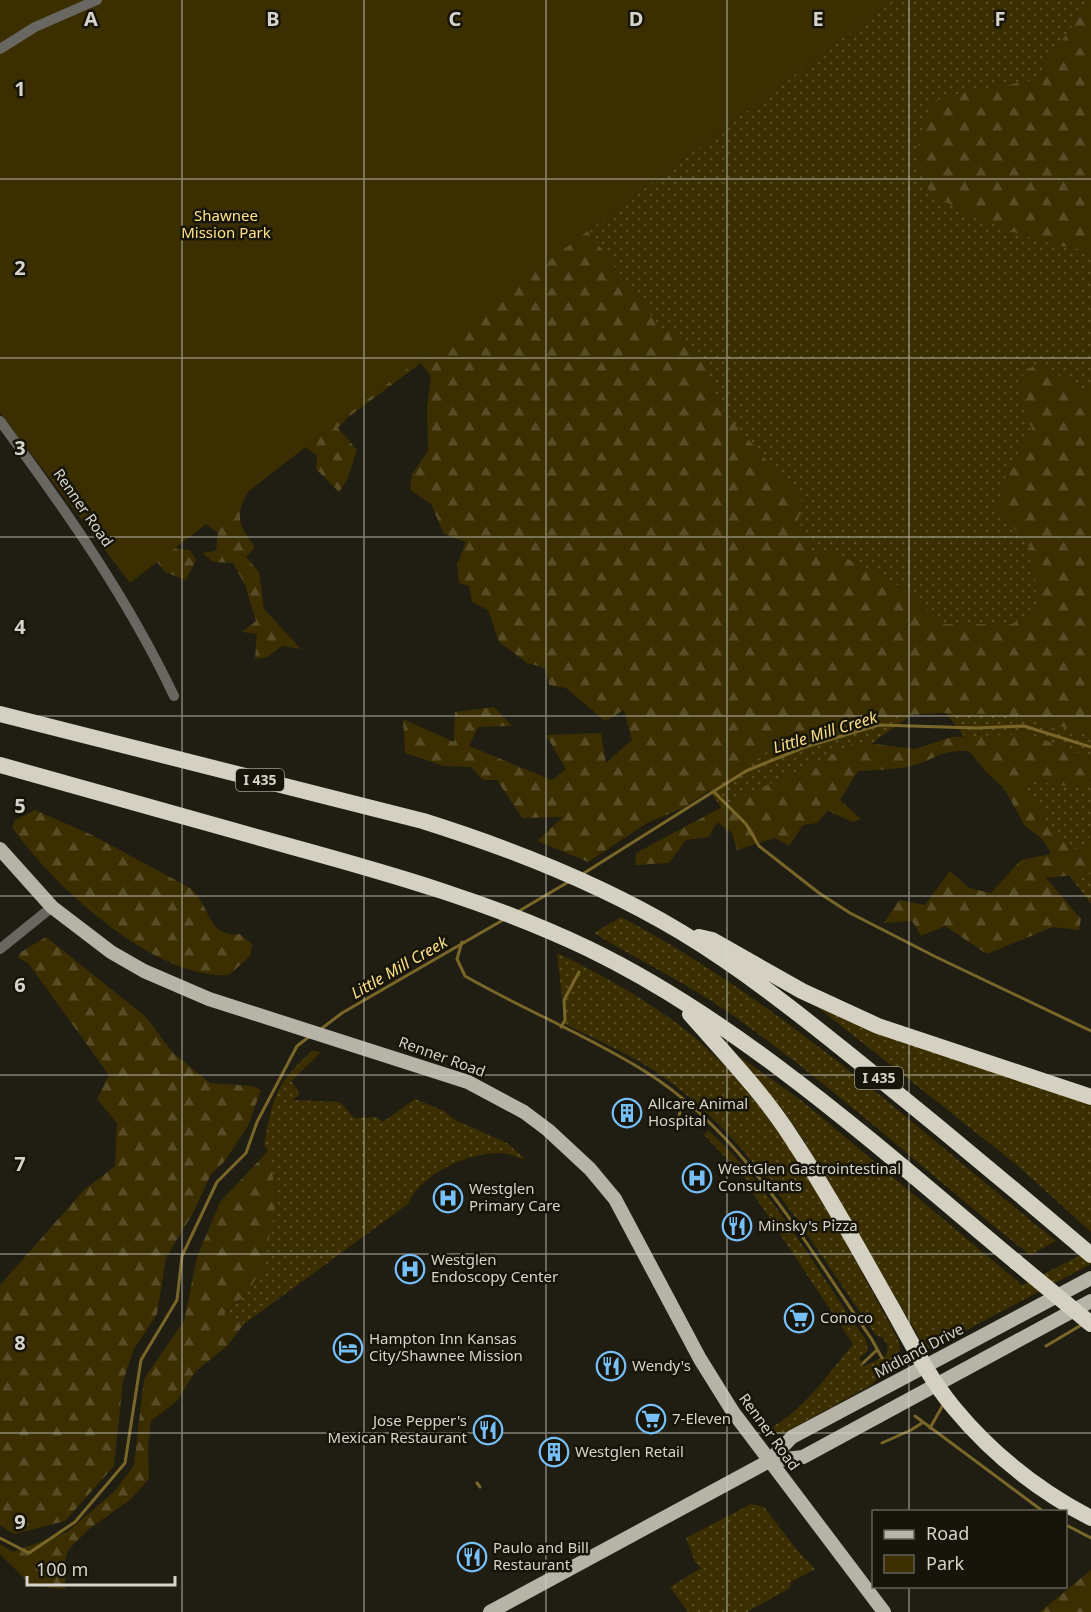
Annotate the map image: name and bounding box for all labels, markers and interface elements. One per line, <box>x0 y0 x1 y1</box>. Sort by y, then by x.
text: A <box>84 5 98 32</box>
text: B <box>266 5 280 32</box>
text: C <box>449 5 462 32</box>
text: D <box>629 5 643 32</box>
text: E <box>812 5 824 32</box>
text: F <box>995 5 1005 32</box>
text: 1 <box>14 75 26 102</box>
park label: Shawnee Mission Park <box>181 205 271 242</box>
text: 2 <box>14 254 26 281</box>
text: 3 <box>14 434 26 461</box>
street label: Renner Road <box>50 464 118 550</box>
text: 4 <box>14 613 26 640</box>
water label: Little Mill Creek <box>770 705 881 758</box>
road number: I 435 <box>236 769 284 791</box>
text: 5 <box>14 792 26 819</box>
water label: Little Mill Creek <box>347 930 452 1004</box>
text: 6 <box>14 971 26 998</box>
street label: Renner Road <box>396 1031 488 1081</box>
road number: I 435 <box>855 1067 903 1089</box>
place label: Allcare Animal Hospital <box>648 1093 748 1130</box>
building icon: Allcare Animal Hospital <box>611 1097 643 1129</box>
text: 7 <box>14 1150 26 1177</box>
place label: WestGlen Gastrointestinal Consultants <box>718 1158 901 1195</box>
hospital icon: WestGlen Gastrointestinal Consultants <box>681 1162 713 1194</box>
place label: Westglen Primary Care <box>469 1178 561 1215</box>
hospital icon: Westglen Primary Care <box>432 1182 464 1214</box>
restaurant icon: Minsky's Pizza <box>721 1210 753 1242</box>
place label: Minsky's Pizza <box>758 1215 858 1235</box>
place label: Westglen Endoscopy Center <box>431 1249 558 1286</box>
hospital icon: Westglen Endoscopy Center <box>394 1253 426 1285</box>
supermarket icon: Conoco <box>783 1302 815 1334</box>
place label: Conoco <box>820 1307 873 1327</box>
street label: Midland Drive <box>870 1318 967 1382</box>
place label: Hampton Inn Kansas City/Shawnee Mission <box>369 1328 523 1365</box>
text: 8 <box>14 1329 26 1356</box>
hotel icon: Hampton Inn Kansas City/Shawnee Mission <box>332 1332 364 1364</box>
restaurant icon: Wendy's <box>595 1350 627 1382</box>
place label: Wendy's <box>632 1355 691 1375</box>
street label: Renner Road <box>735 1389 805 1474</box>
supermarket icon: 7-Eleven <box>635 1403 667 1435</box>
place label: 7-Eleven <box>672 1408 731 1428</box>
place label: Jose Pepper's Mexican Restaurant <box>328 1410 468 1447</box>
restaurant icon: Jose Pepper's Mexican Restaurant <box>472 1414 504 1446</box>
building icon: Westglen Retail <box>538 1436 570 1468</box>
place label: Westglen Retail <box>575 1441 684 1461</box>
text: 9 <box>14 1508 26 1535</box>
legend <box>872 1510 1067 1588</box>
text: Road <box>926 1521 969 1545</box>
place label: Paulo and Bill Restaurant <box>493 1537 589 1574</box>
restaurant icon: Paulo and Bill Restaurant <box>456 1541 488 1573</box>
scale bar <box>27 1549 176 1587</box>
text: Park <box>926 1551 964 1575</box>
text: 100 m <box>36 1557 88 1581</box>

